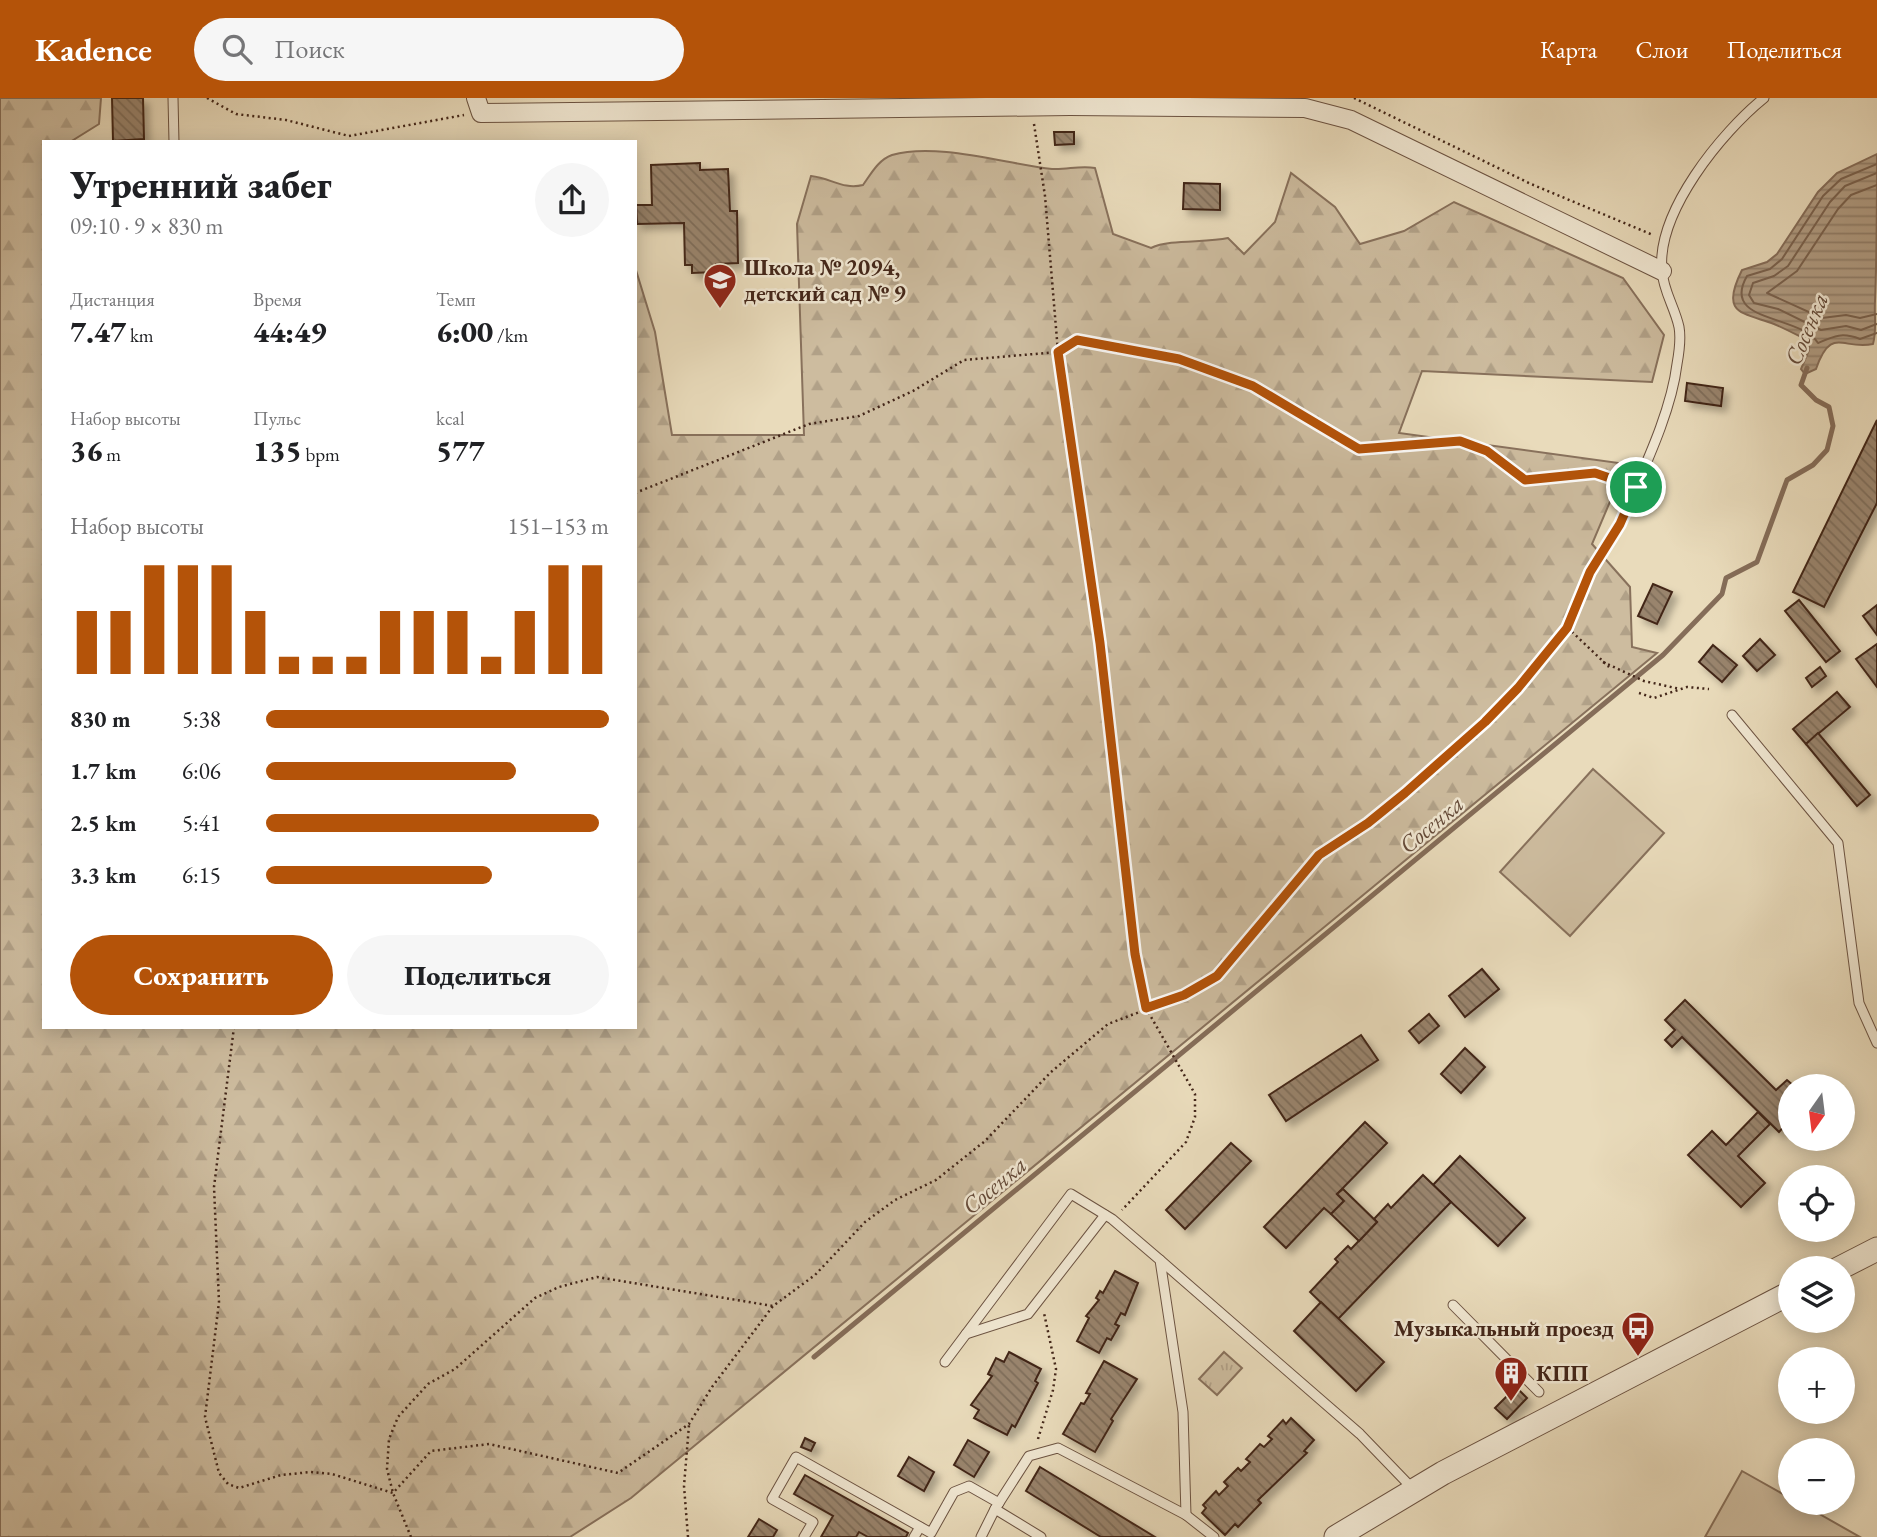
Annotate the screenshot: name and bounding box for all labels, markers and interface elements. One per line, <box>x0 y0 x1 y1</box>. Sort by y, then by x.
search box <box>194 18 684 81</box>
text: Kadence <box>35 28 152 71</box>
icon: search <box>218 30 256 68</box>
text: Поиск <box>274 32 345 66</box>
text: Карта <box>1540 34 1597 65</box>
text: Слои <box>1635 34 1689 65</box>
text: Поделиться <box>1727 34 1842 65</box>
text: Утренний забег <box>70 160 332 209</box>
button: share <box>535 163 609 237</box>
text: 09:10 · 9 × 830 m <box>70 211 223 241</box>
place label: Школа № 2094, детский сад № 9 <box>744 252 906 308</box>
school or university icon: Школа № 2094, детский сад № 9 <box>701 261 739 310</box>
text: Дистанция <box>70 287 155 312</box>
text: Время <box>253 287 302 312</box>
text: Темп <box>436 287 476 312</box>
water label: Сосенка <box>1777 288 1835 370</box>
text: 7.47 <box>70 312 126 351</box>
text: 44:49 <box>253 312 326 351</box>
text: 6:00 <box>436 312 493 351</box>
text: km <box>126 323 154 348</box>
text: /km <box>493 323 528 348</box>
text: Набор высоты <box>70 406 181 431</box>
text: Пульс <box>253 406 301 431</box>
text: kcal <box>436 406 465 431</box>
text: 36 <box>70 431 102 470</box>
text: 135 <box>253 431 302 470</box>
text: 577 <box>436 431 485 470</box>
text: m <box>102 442 121 467</box>
text: bpm <box>302 442 340 467</box>
pin <box>1606 457 1666 517</box>
icon: arrive <box>1617 468 1655 506</box>
text: Набор высоты <box>70 511 204 541</box>
text: 151–153 m <box>508 511 609 541</box>
text: 830 m <box>70 704 131 734</box>
text: 5:38 <box>182 704 221 734</box>
text: 1.7 km <box>70 756 137 786</box>
text: 6:06 <box>182 756 221 786</box>
water label: Сосенка <box>1392 788 1470 860</box>
text: 2.5 km <box>70 808 137 838</box>
text: 5:41 <box>182 808 221 838</box>
text: 3.3 km <box>70 860 137 890</box>
text: 6:15 <box>182 860 221 890</box>
button: Сохранить <box>70 935 333 1015</box>
button: Поделиться <box>347 935 609 1015</box>
north arrow <box>1778 1074 1855 1152</box>
map controls <box>1778 1074 1855 1515</box>
water label: Сосенка <box>955 1149 1033 1221</box>
button: locate <box>1778 1165 1855 1242</box>
button: layers <box>1778 1256 1855 1333</box>
bus stop icon: Музыкальный проезд <box>1619 1309 1657 1358</box>
place label: Музыкальный проезд <box>1394 1313 1614 1343</box>
button: + <box>1778 1347 1855 1424</box>
building icon: КПП <box>1492 1354 1530 1403</box>
place label: КПП <box>1536 1358 1589 1388</box>
button: − <box>1778 1438 1855 1515</box>

